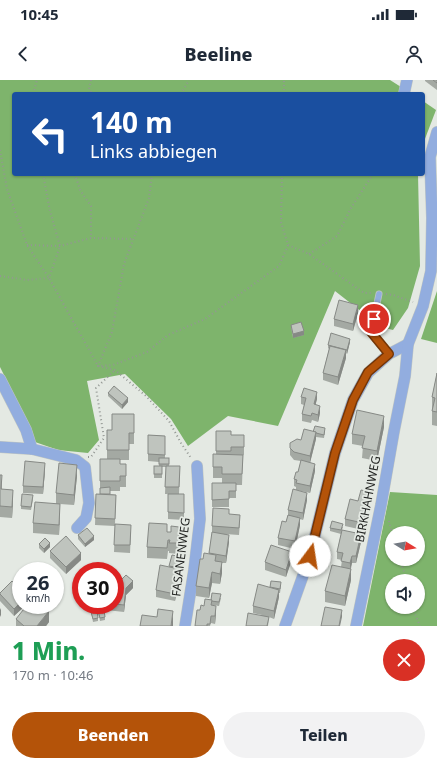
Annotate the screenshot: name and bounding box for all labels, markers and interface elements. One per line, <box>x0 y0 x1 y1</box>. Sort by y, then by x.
text: 10:45 <box>20 4 59 24</box>
text: Beeline <box>185 42 252 66</box>
icon: back <box>12 43 34 65</box>
icon: person <box>403 43 425 65</box>
text: 140 m <box>90 103 173 141</box>
icon: left <box>24 108 76 160</box>
text: Links abbiegen <box>90 139 218 163</box>
pin <box>357 302 391 336</box>
icon: arrive <box>363 308 385 330</box>
street label: BIRKHAHNWEG <box>351 454 384 544</box>
street label: FASANENWEG <box>167 516 194 597</box>
north arrow <box>385 526 425 566</box>
map controls <box>385 526 425 614</box>
position arrow <box>289 535 331 577</box>
speed limit sign: 30 <box>72 562 124 614</box>
text: 26 <box>27 569 49 596</box>
button: sound <box>385 574 425 614</box>
text: km/h <box>26 591 50 605</box>
text: 1 Min. <box>12 634 85 667</box>
button: close <box>383 639 425 681</box>
text: 170 m · 10:46 <box>12 666 93 684</box>
button: Beenden <box>12 712 215 758</box>
button: Teilen <box>223 712 425 758</box>

